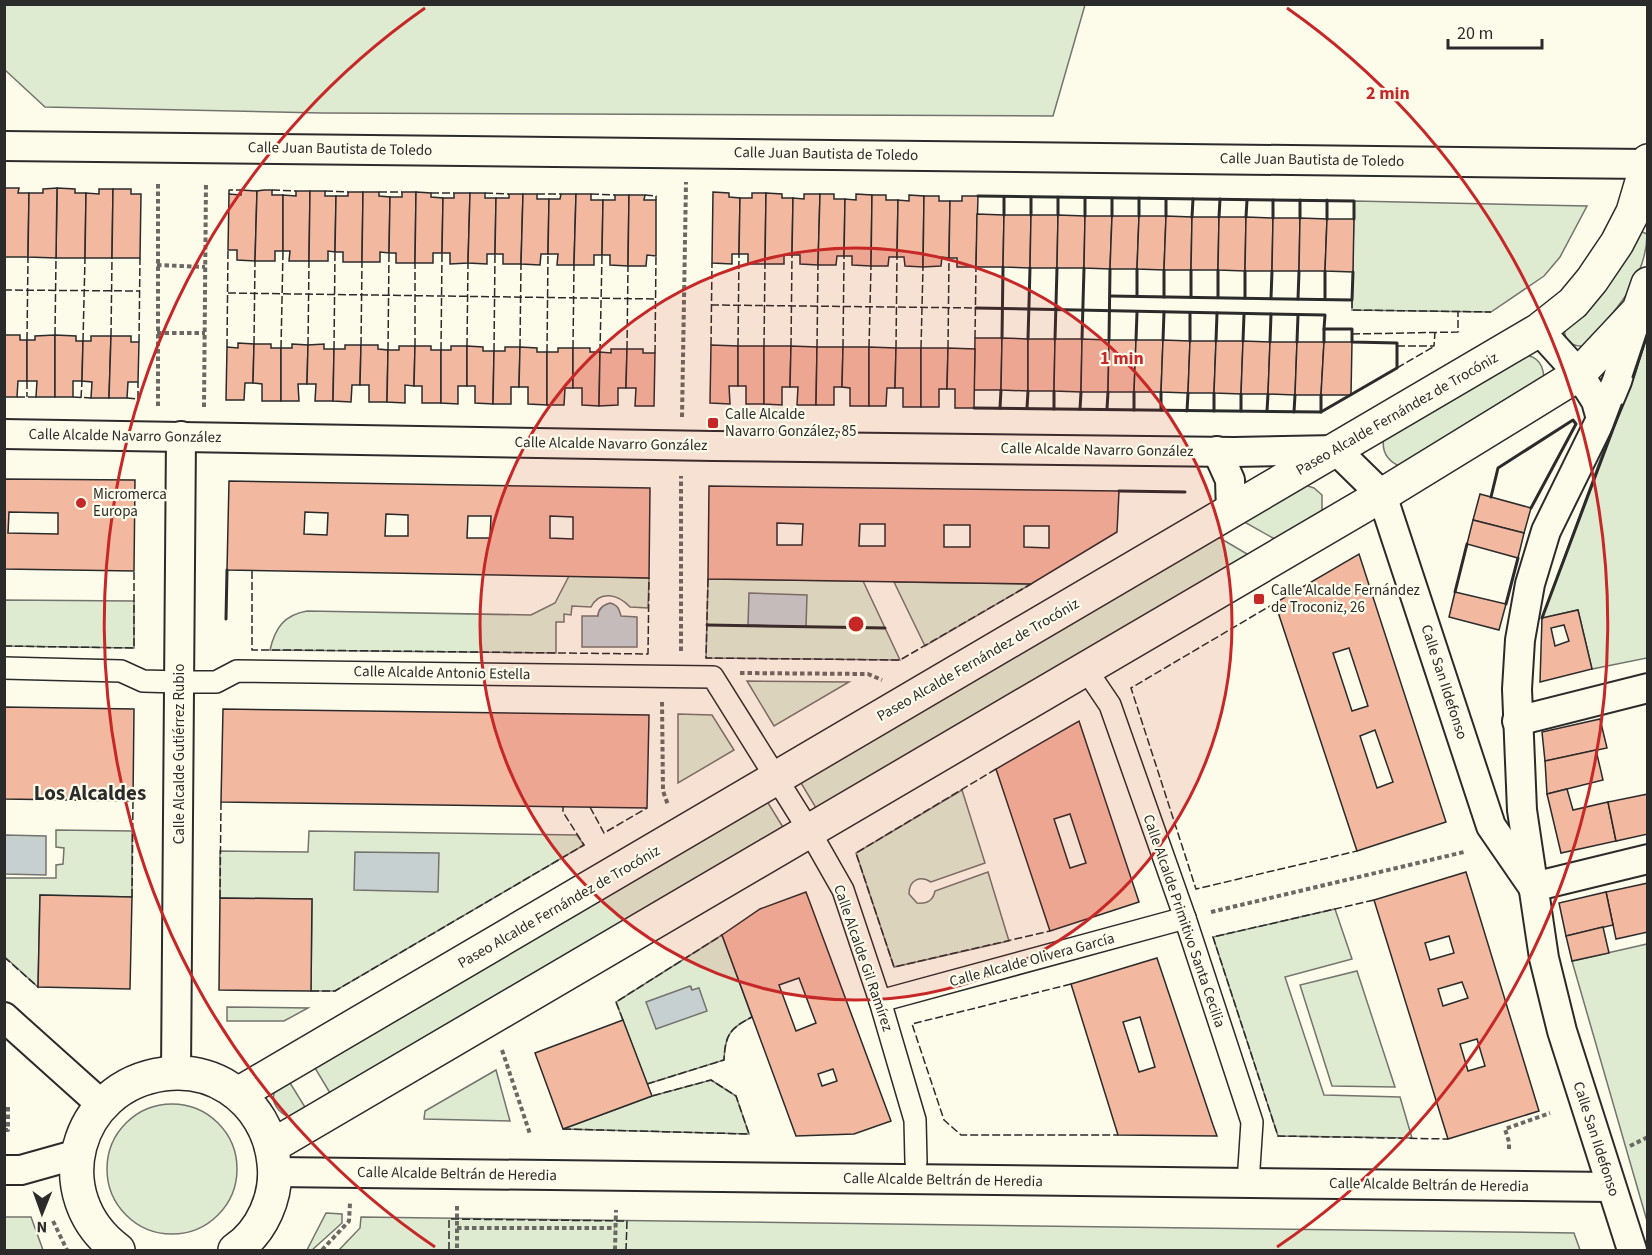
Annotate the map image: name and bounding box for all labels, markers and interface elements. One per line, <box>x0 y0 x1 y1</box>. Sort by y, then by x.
scale bar <box>1448 12 1542 50</box>
text: 20 m <box>1457 21 1493 46</box>
text: 2 min <box>1366 81 1410 106</box>
street label: Calle Juan Bautista de Toledo <box>248 137 432 161</box>
street label: Calle Juan Bautista de Toledo <box>734 142 918 166</box>
street label: Calle Juan Bautista de Toledo <box>1220 148 1404 172</box>
text: 1 min <box>1100 346 1144 371</box>
street label: Paseo Alcalde Fernández de Trocóniz <box>1292 347 1502 481</box>
place label: Calle Alcalde Navarro González, 85 <box>725 404 856 442</box>
marker: Calle Alcalde Navarro González, 85 <box>706 416 720 430</box>
street label: Calle Alcalde Navarro González <box>28 424 222 448</box>
street label: Calle Alcalde Navarro González <box>514 432 708 456</box>
street label: Calle Alcalde Navarro González <box>1000 438 1194 462</box>
place label: Micromerca Europa <box>93 484 167 522</box>
marker: Micromerca Europa <box>74 496 88 510</box>
place label: Calle Alcalde Fernández de Troconiz, 26 <box>1271 580 1420 618</box>
marker: Calle Alcalde Fernández de Troconiz, 26 <box>1252 592 1266 606</box>
street label: Paseo Alcalde Fernández de Trocóniz <box>873 593 1083 727</box>
centre of rings <box>846 614 866 634</box>
street label: Calle San Ildefonso <box>1416 622 1472 742</box>
street label: Calle Alcalde Antonio Estella <box>353 661 531 685</box>
street label: Calle Alcalde Gutiérrez Rubio <box>169 664 190 844</box>
district label: Los Alcaldes <box>34 778 146 808</box>
street label: Calle Alcalde Primitivo Santa Cecilia <box>1138 812 1230 1030</box>
street label: Paseo Alcalde Fernández de Trocóniz <box>454 840 664 974</box>
street label: Calle Alcalde Gil Ramírez <box>828 882 898 1034</box>
street label: Calle Alcalde Olivera García <box>947 928 1117 992</box>
street label: Calle San Ildefonso <box>1568 1079 1624 1199</box>
street label: Calle Alcalde Beltrán de Heredia <box>357 1162 557 1186</box>
street label: Calle Alcalde Beltrán de Heredia <box>843 1168 1043 1192</box>
street label: Calle Alcalde Beltrán de Heredia <box>1329 1173 1529 1197</box>
north arrow <box>12 1183 72 1243</box>
text: N <box>36 1216 47 1238</box>

